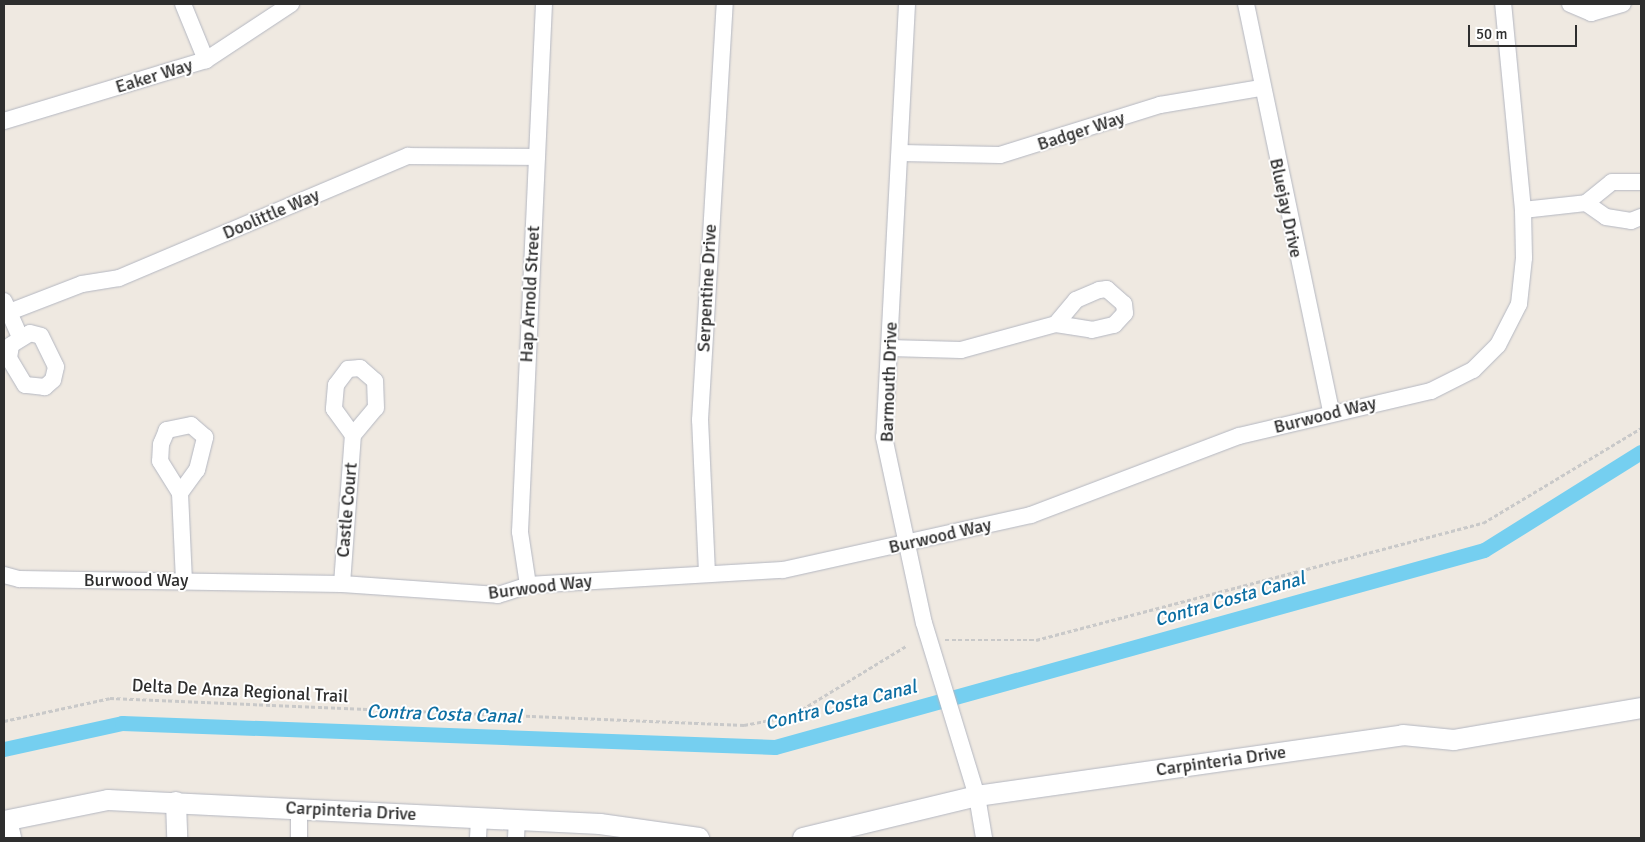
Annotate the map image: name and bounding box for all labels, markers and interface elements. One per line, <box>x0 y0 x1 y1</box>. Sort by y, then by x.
scale bar <box>1470 15 1579 47</box>
text: 50 m <box>1476 25 1507 43</box>
street label: Eaker Way <box>113 54 195 98</box>
street label: Badger Way <box>1035 107 1127 155</box>
street label: Bluejay Drive <box>1265 156 1307 260</box>
street label: Doolittle Way <box>219 184 323 244</box>
street label: Serpentine Drive <box>693 223 721 353</box>
street label: Hap Arnold Street <box>516 225 544 363</box>
street label: Barmouth Drive <box>876 321 902 443</box>
street label: Burwood Way <box>1272 392 1378 438</box>
street label: Castle Court <box>332 462 362 558</box>
street label: Burwood Way <box>887 514 993 558</box>
water label: Contra Costa Canal <box>1152 568 1308 632</box>
street label: Burwood Way <box>84 569 188 591</box>
street label: Burwood Way <box>487 570 593 604</box>
street label: Delta De Anza Regional Trail <box>131 675 349 707</box>
water label: Contra Costa Canal <box>763 676 919 736</box>
water label: Contra Costa Canal <box>366 701 522 729</box>
street label: Carpinteria Drive <box>1155 741 1287 781</box>
street label: Carpinteria Drive <box>285 797 417 825</box>

